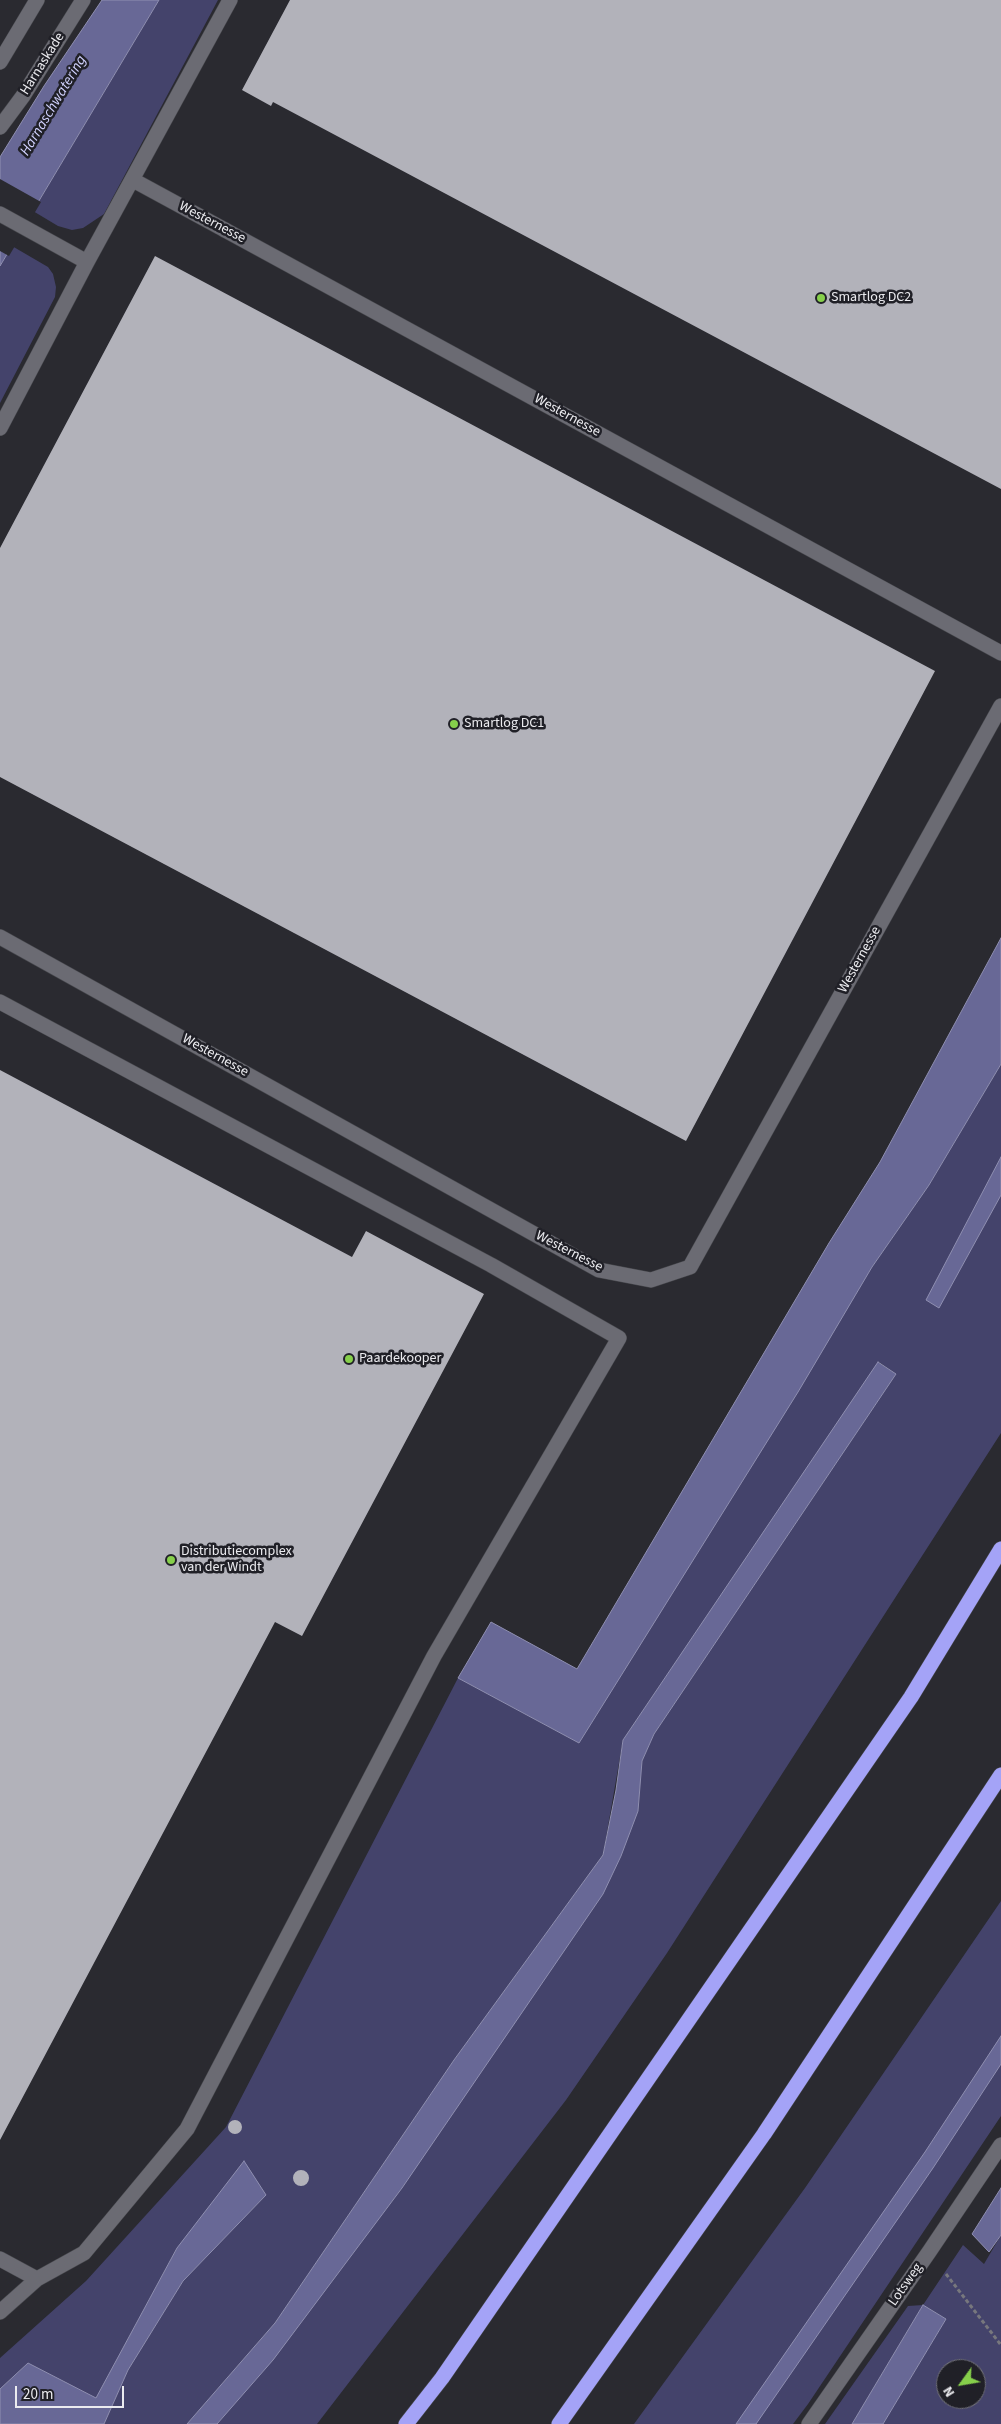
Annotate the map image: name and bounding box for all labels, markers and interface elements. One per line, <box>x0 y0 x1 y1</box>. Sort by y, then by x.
street label: Harnaskade <box>17 30 69 98</box>
water label: Harnaschwatering <box>17 53 91 159</box>
street label: Westernesse <box>176 198 248 248</box>
place label: Smartlog DC2 <box>831 290 911 306</box>
marker: Smartlog DC2 <box>815 292 827 304</box>
street label: Westernesse <box>531 391 603 441</box>
place label: Smartlog DC1 <box>464 716 544 732</box>
marker: Smartlog DC1 <box>448 718 460 730</box>
street label: Westernesse <box>835 924 885 996</box>
street label: Westernesse <box>179 1031 251 1081</box>
street label: Westernesse <box>533 1228 605 1276</box>
place label: Paardekooper <box>359 1351 441 1367</box>
marker: Paardekooper <box>343 1353 355 1365</box>
place label: Distributiecomplex van der Windt <box>181 1544 292 1576</box>
marker: Distributiecomplex van der Windt <box>165 1554 177 1566</box>
street label: Lotsweg <box>885 2260 927 2310</box>
north arrow <box>936 2359 986 2409</box>
scale bar <box>18 2376 126 2408</box>
text: N <box>938 2382 960 2401</box>
text: 20 m <box>23 2384 53 2405</box>

